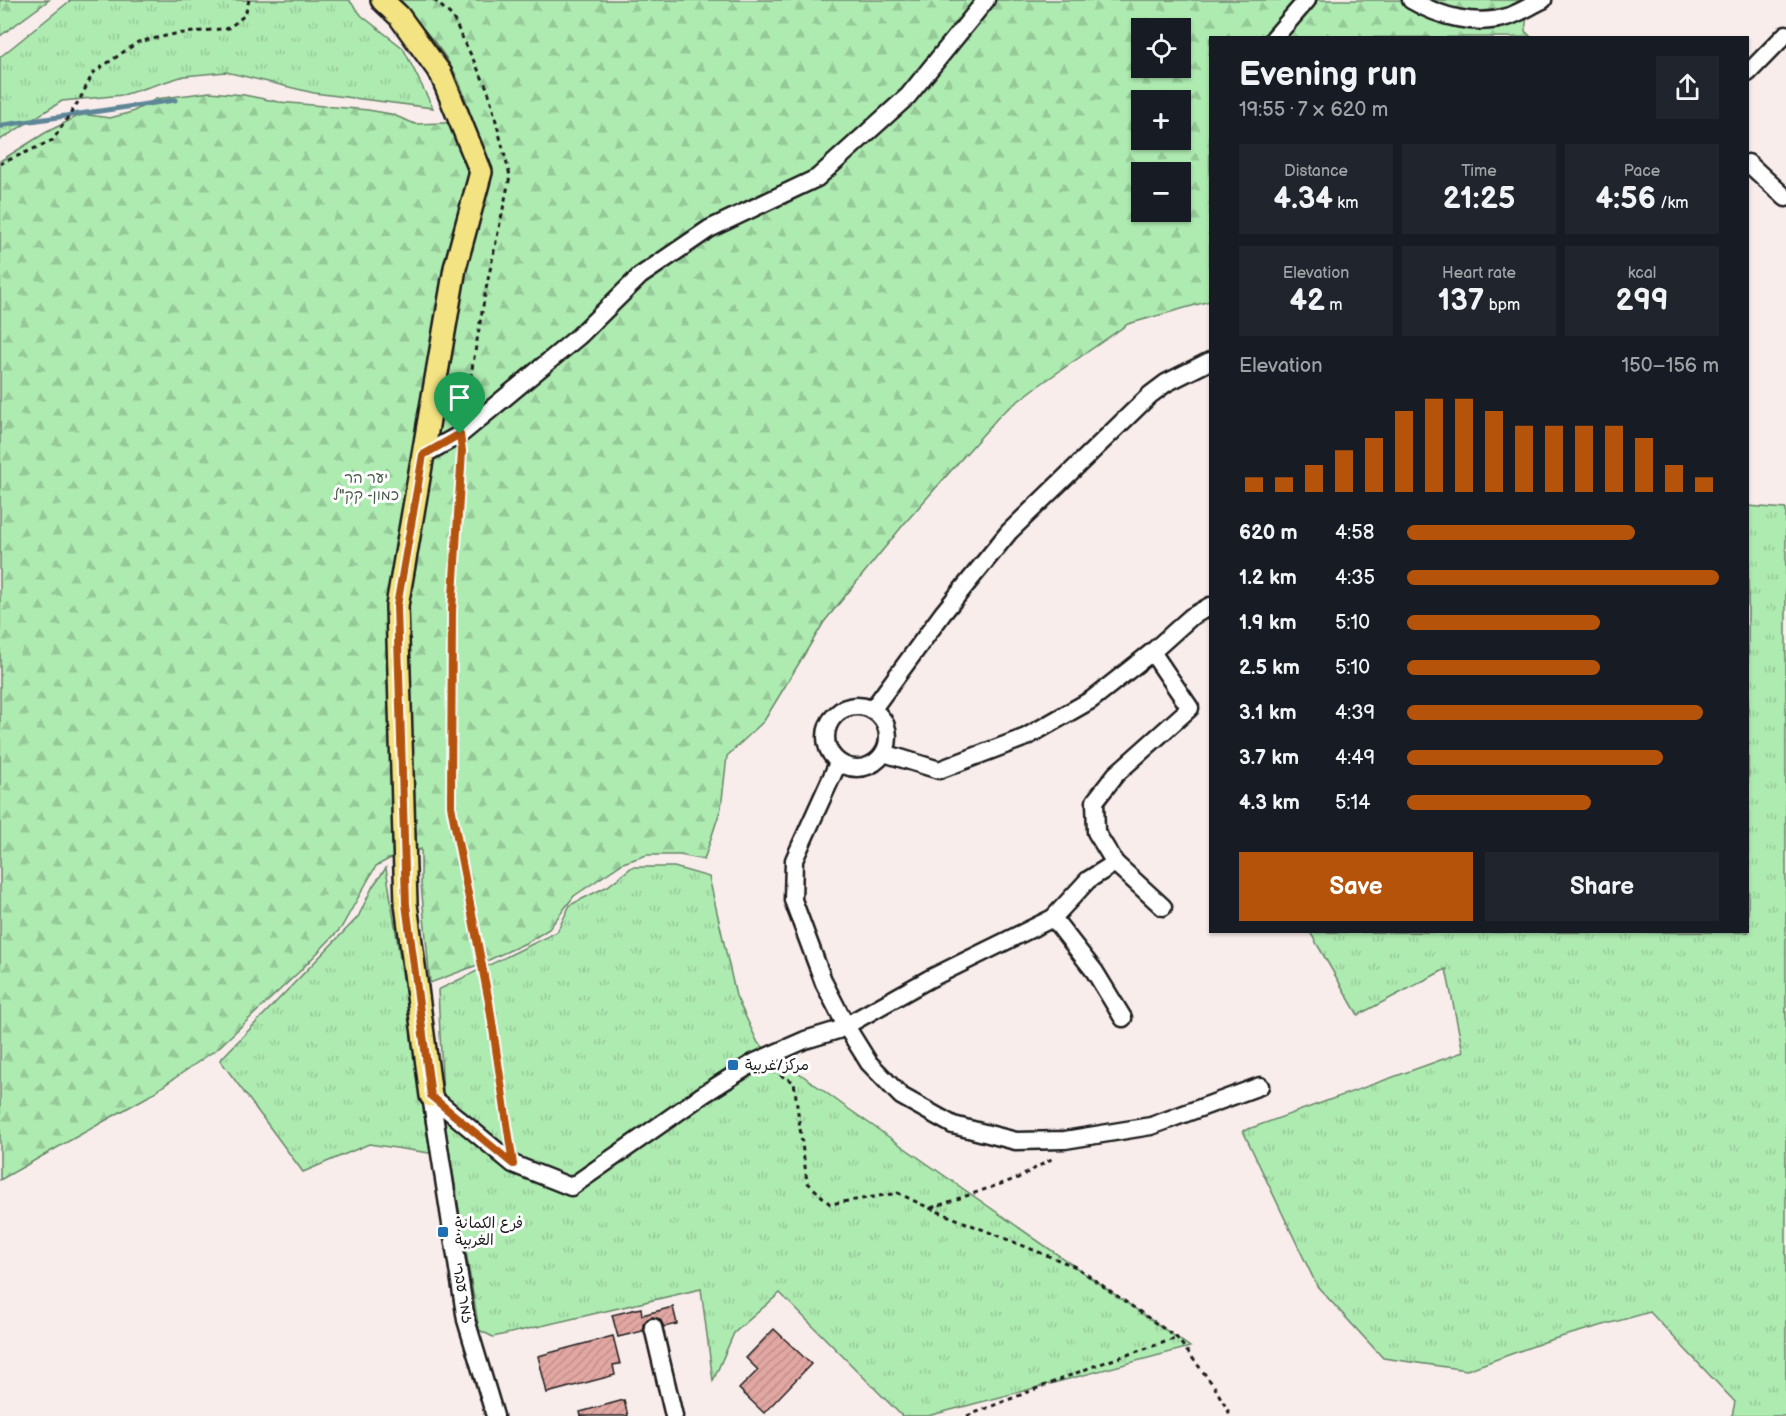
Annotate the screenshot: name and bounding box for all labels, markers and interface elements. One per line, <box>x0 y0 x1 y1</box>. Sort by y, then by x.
map controls <box>1131 18 1191 222</box>
button: locate <box>1131 18 1191 78</box>
text: Evening run <box>1239 55 1417 95</box>
button: share <box>1656 56 1719 119</box>
button: + <box>1131 90 1191 150</box>
text: 19:55 · 7 × 620 m <box>1239 98 1388 122</box>
button: − <box>1131 162 1191 222</box>
text: Distance <box>1284 162 1348 181</box>
text: Time <box>1461 162 1497 181</box>
text: Pace <box>1624 162 1660 181</box>
text: 4.34 <box>1274 181 1333 217</box>
text: 21:25 <box>1443 181 1515 217</box>
text: 4:56 <box>1596 181 1656 217</box>
text: km <box>1333 194 1358 213</box>
text: /km <box>1656 194 1689 213</box>
text: Elevation <box>1283 264 1349 283</box>
text: Heart rate <box>1442 264 1516 283</box>
text: kcal <box>1628 264 1656 283</box>
text: 42 <box>1289 283 1325 319</box>
text: 137 <box>1438 283 1484 319</box>
text: 299 <box>1615 283 1669 319</box>
text: m <box>1325 296 1343 315</box>
text: bpm <box>1484 296 1520 315</box>
text: Elevation <box>1239 354 1322 378</box>
text: 150–156 m <box>1622 354 1719 378</box>
pin <box>434 372 485 434</box>
icon: arrive <box>443 381 476 414</box>
park label: יער הר כמון- קק"ל <box>333 469 399 505</box>
text: 620 m <box>1239 521 1298 545</box>
text: 4:58 <box>1335 521 1374 545</box>
text: 1.2 km <box>1239 566 1297 590</box>
text: 4:35 <box>1335 566 1375 590</box>
text: 1.9 km <box>1239 611 1296 635</box>
text: 5:10 <box>1335 611 1370 635</box>
text: 2.5 km <box>1239 656 1300 680</box>
text: 5:10 <box>1335 656 1370 680</box>
text: 3.1 km <box>1239 701 1296 725</box>
text: 4:39 <box>1335 701 1375 725</box>
text: 3.7 km <box>1239 746 1299 770</box>
text: 4:49 <box>1335 746 1375 770</box>
text: 4.3 km <box>1239 791 1300 815</box>
text: 5:14 <box>1335 791 1370 815</box>
button: Save <box>1239 852 1473 921</box>
button: Share <box>1485 852 1719 921</box>
place label: مركز/غربية <box>745 1056 809 1075</box>
marker: مركز/غربية <box>726 1058 740 1072</box>
place label: فرع الكمانة الغربية <box>455 1214 523 1250</box>
marker: فرع الكمانة الغربية <box>436 1225 450 1239</box>
street label: זמר עברי <box>448 1261 477 1325</box>

